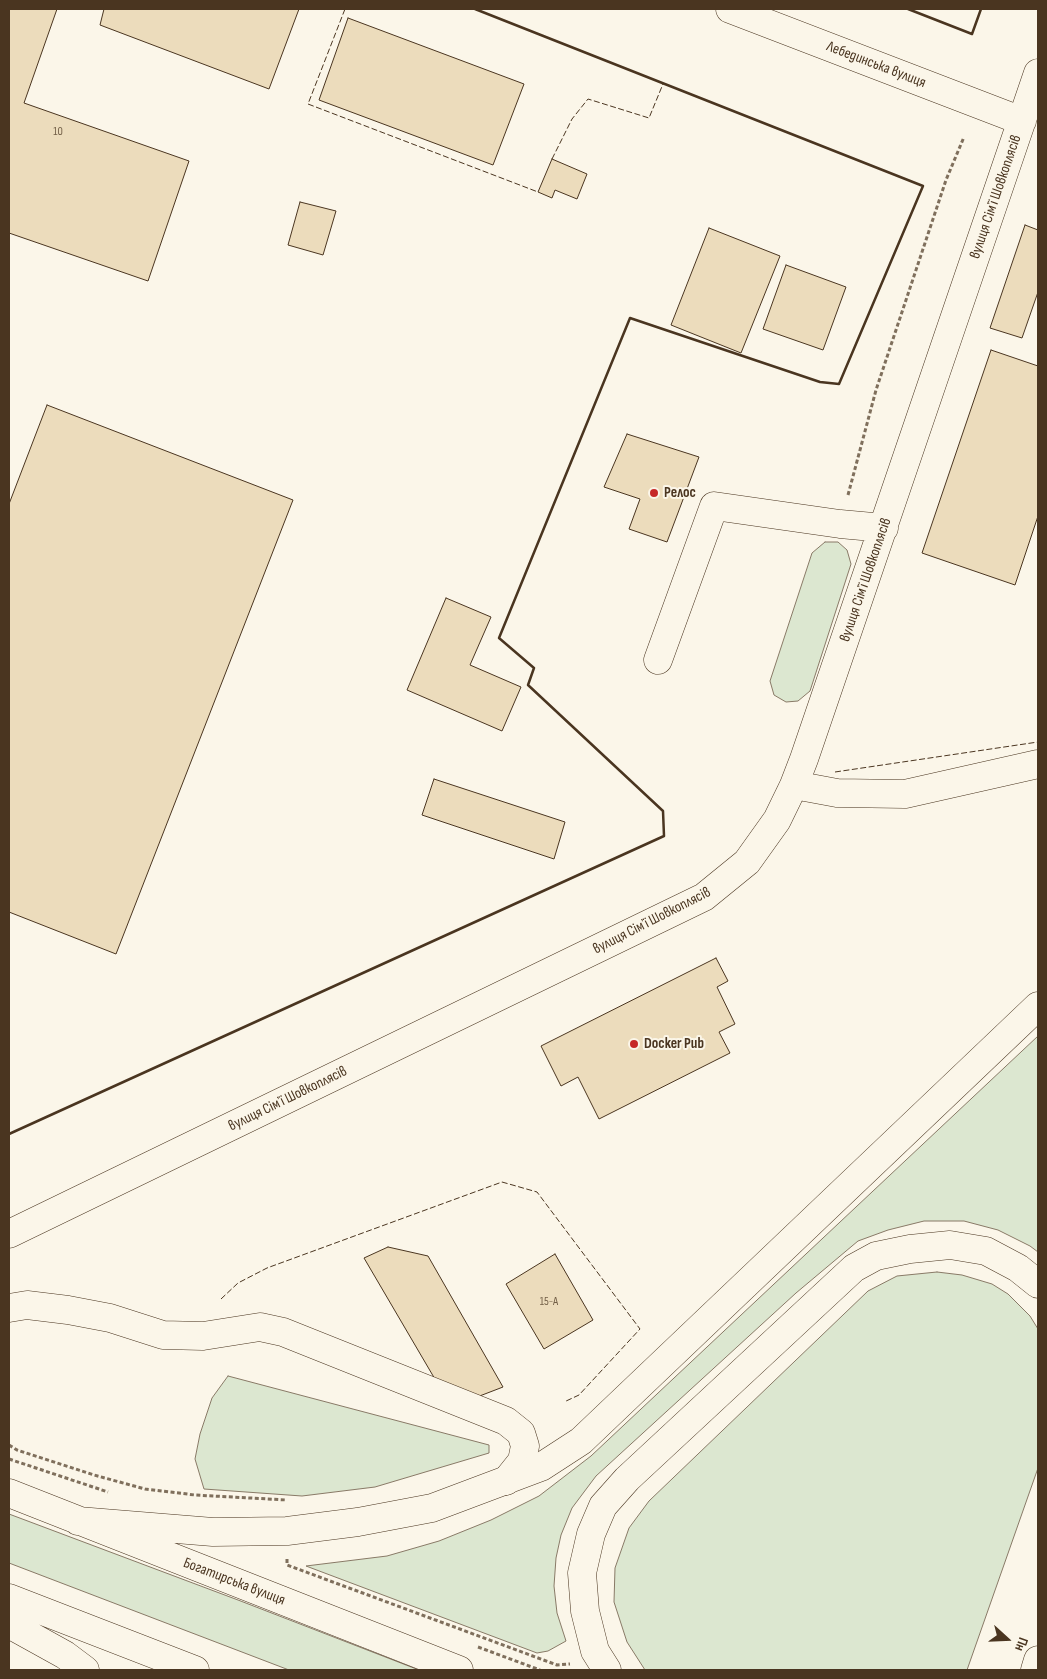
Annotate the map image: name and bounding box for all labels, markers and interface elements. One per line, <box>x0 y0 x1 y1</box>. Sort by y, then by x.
street label: Лебединська вулиця <box>824 38 928 92</box>
house number: 10 <box>53 125 63 139</box>
street label: вулиця Сімʼї Шовкоплясів <box>966 133 1026 261</box>
place label: Релос <box>664 484 696 502</box>
marker: Релос <box>648 487 660 499</box>
street label: вулиця Сімʼї Шовкоплясів <box>836 516 896 644</box>
street label: вулиця Сімʼї Шовкоплясів <box>590 884 714 958</box>
place label: Docker Pub <box>644 1035 704 1053</box>
marker: Docker Pub <box>628 1038 640 1050</box>
street label: вулиця Сімʼї Шовкоплясів <box>226 1062 350 1136</box>
house number: 15-А <box>540 1295 558 1309</box>
street label: Богатирська вулиця <box>181 1554 287 1610</box>
north arrow <box>982 1614 1032 1664</box>
text: Пн <box>1011 1635 1032 1654</box>

